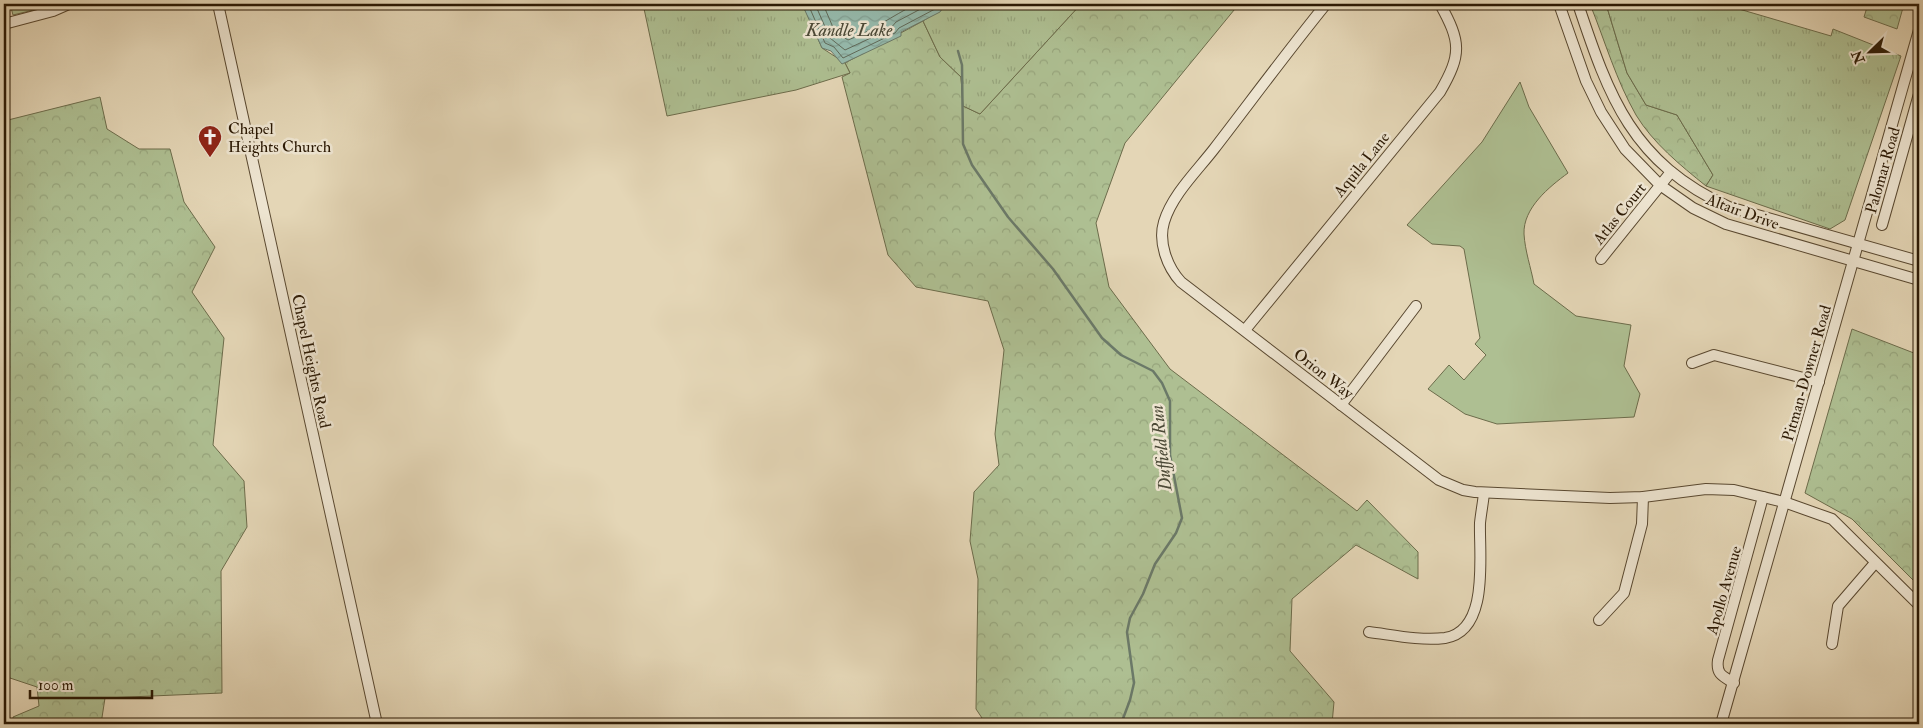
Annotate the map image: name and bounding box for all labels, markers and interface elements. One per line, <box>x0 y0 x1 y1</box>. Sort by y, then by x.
water label: Kandle Lake <box>805 19 893 42</box>
north arrow <box>1846 28 1896 78</box>
text: N <box>1848 47 1869 67</box>
place label: Chapel Heights Church <box>228 119 332 157</box>
church icon: Chapel Heights Church <box>197 124 223 158</box>
street label: Palomar Road <box>1861 125 1905 216</box>
street label: Aquila Lane <box>1329 128 1394 202</box>
street label: Atlas Court <box>1588 179 1651 249</box>
street label: Altair Drive <box>1703 189 1782 234</box>
street label: Chapel Heights Road <box>286 292 335 430</box>
street label: Pitman-Downer Road <box>1778 303 1836 444</box>
street label: Orion Way <box>1289 344 1358 404</box>
water label: Duffield Run <box>1146 404 1178 493</box>
street label: Apollo Avenue <box>1701 543 1747 638</box>
scale bar <box>30 668 152 700</box>
text: 100 m <box>38 676 74 695</box>

